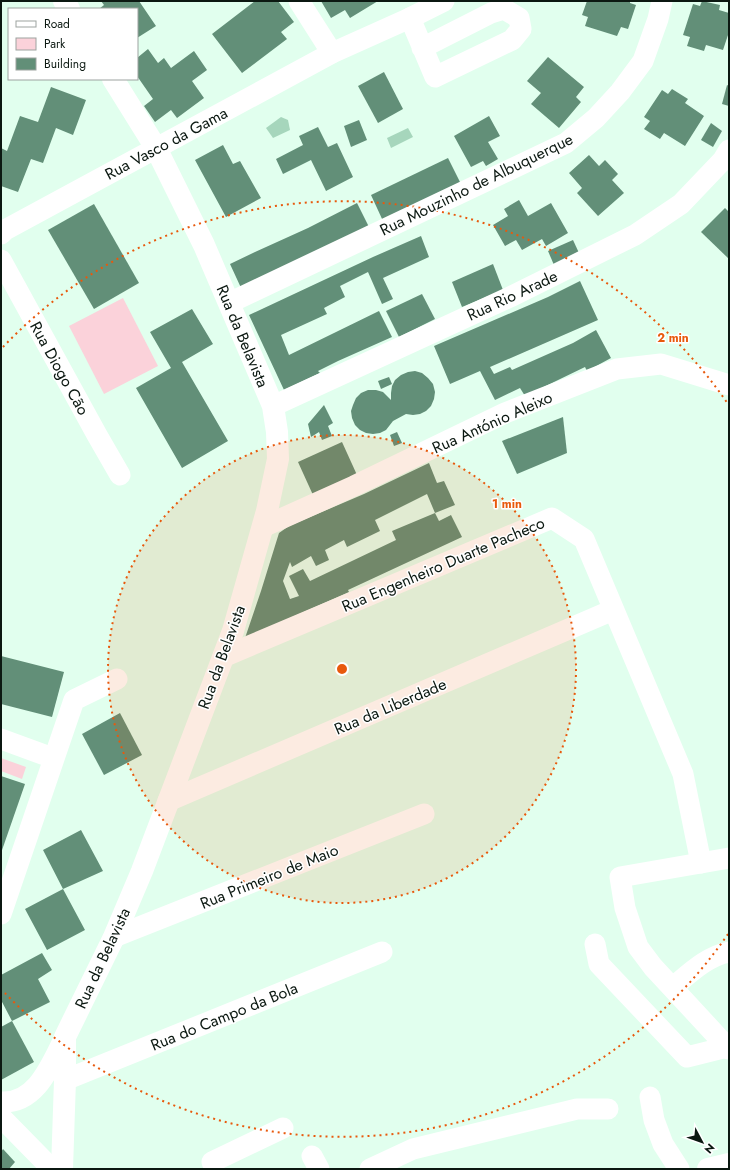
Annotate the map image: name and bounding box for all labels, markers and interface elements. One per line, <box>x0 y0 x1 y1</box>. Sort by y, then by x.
legend <box>8 8 138 80</box>
text: Road <box>44 15 70 33</box>
text: Park <box>44 35 66 53</box>
text: Building <box>44 55 86 73</box>
street label: Rua Vasco da Gama <box>101 101 232 186</box>
street label: Rua Mouzinho de Albuquerque <box>376 128 577 241</box>
street label: Rua Rio Arade <box>463 264 561 327</box>
street label: Rua da Belavista <box>211 281 274 391</box>
street label: Rua Diogo Cão <box>24 317 95 419</box>
text: 2 min <box>657 329 689 347</box>
street label: Rua António Aleixo <box>428 386 556 459</box>
text: 1 min <box>492 495 522 513</box>
street label: Rua Engenheiro Duarte Pacheco <box>338 511 548 618</box>
street label: Rua da Belavista <box>192 602 251 712</box>
centre of rings <box>335 662 349 676</box>
street label: Rua da Liberdade <box>331 672 450 740</box>
street label: Rua Primeiro de Maio <box>197 838 342 915</box>
street label: Rua da Belavista <box>69 904 136 1013</box>
street label: Rua do Campo da Bola <box>147 976 301 1057</box>
north arrow <box>682 1122 722 1162</box>
text: N <box>701 1140 718 1157</box>

